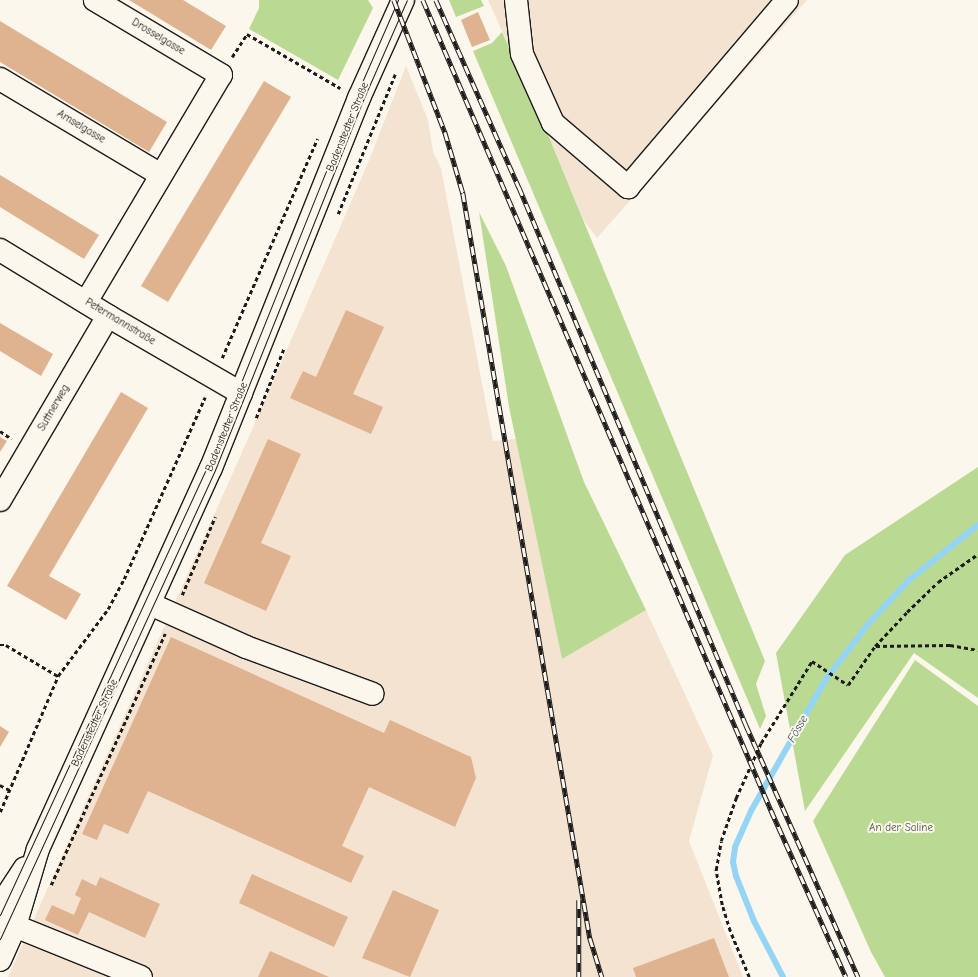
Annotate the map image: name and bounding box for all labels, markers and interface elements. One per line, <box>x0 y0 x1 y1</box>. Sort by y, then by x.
street label: Drosselgasse <box>129 16 187 58</box>
street label: Badenstedter Straße <box>324 80 372 174</box>
street label: Amselgasse <box>54 107 108 147</box>
street label: Petermannstraße <box>82 296 158 348</box>
street label: Badenstedter Straße <box>203 380 251 474</box>
street label: Suttnerweg <box>35 382 73 434</box>
street label: Badenstedter Straße <box>69 677 121 769</box>
water label: Fösse <box>784 713 812 745</box>
park label: An der Saline <box>869 821 933 835</box>

